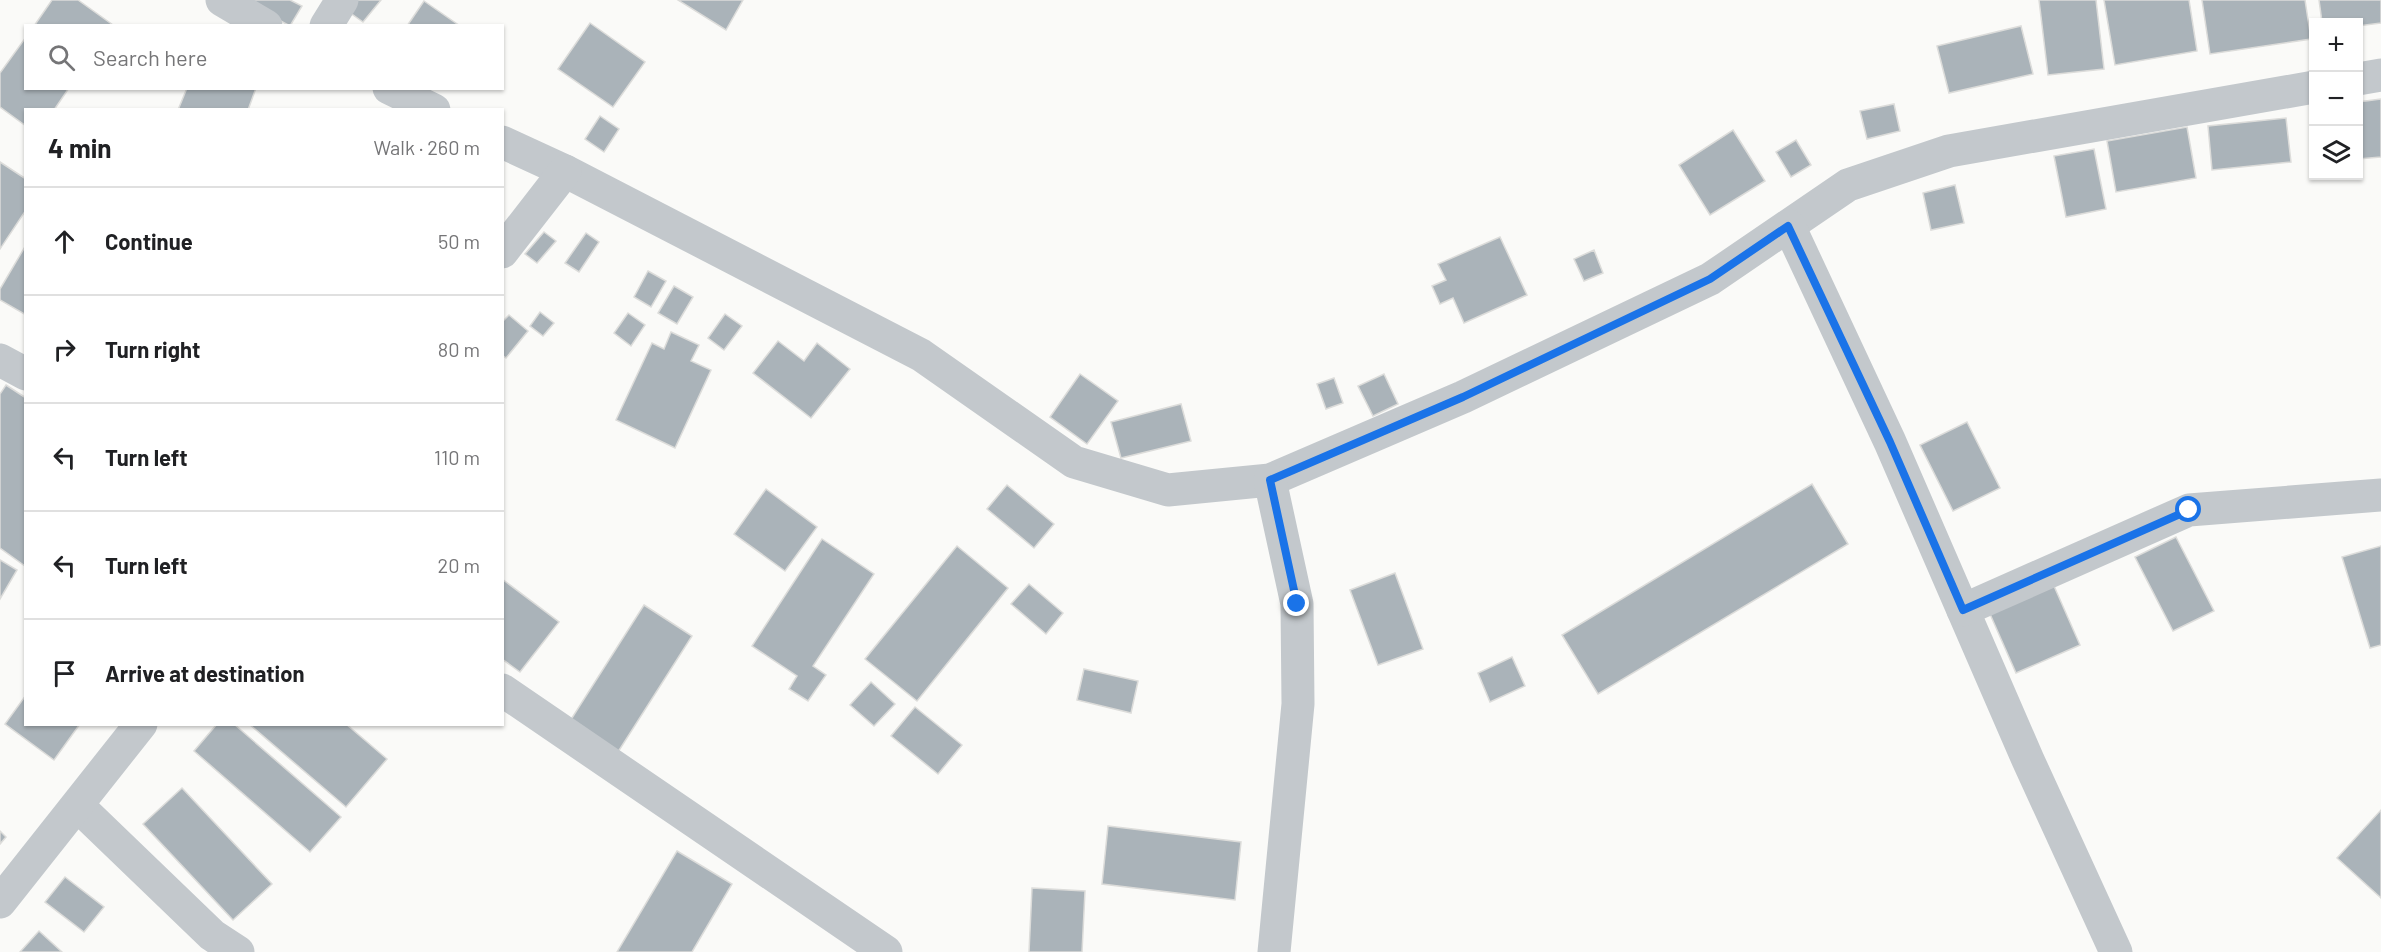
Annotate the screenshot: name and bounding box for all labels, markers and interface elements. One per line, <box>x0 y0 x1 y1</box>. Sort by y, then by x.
map controls <box>2309 18 2363 180</box>
button: + <box>2309 18 2363 72</box>
search box <box>24 24 504 90</box>
icon: search <box>45 41 78 74</box>
text: Search here <box>93 44 207 70</box>
button: − <box>2309 72 2363 126</box>
button: layers <box>2309 126 2363 180</box>
text: 4 min <box>48 132 112 163</box>
text: Walk · 260 m <box>373 135 480 159</box>
icon: ahead <box>48 225 81 258</box>
text: Continue <box>105 228 193 254</box>
text: 50 m <box>438 229 480 253</box>
icon: right <box>48 333 81 366</box>
text: Turn right <box>105 336 200 362</box>
text: 80 m <box>438 337 480 361</box>
icon: left <box>48 441 81 474</box>
text: Turn left <box>105 444 188 470</box>
text: 110 m <box>434 445 480 469</box>
route start <box>2175 496 2201 522</box>
icon: left <box>48 549 81 582</box>
text: Turn left <box>105 552 188 578</box>
text: 20 m <box>437 553 480 577</box>
route end <box>1283 590 1309 616</box>
icon: arrive <box>48 657 81 690</box>
text: Arrive at destination <box>105 660 304 686</box>

